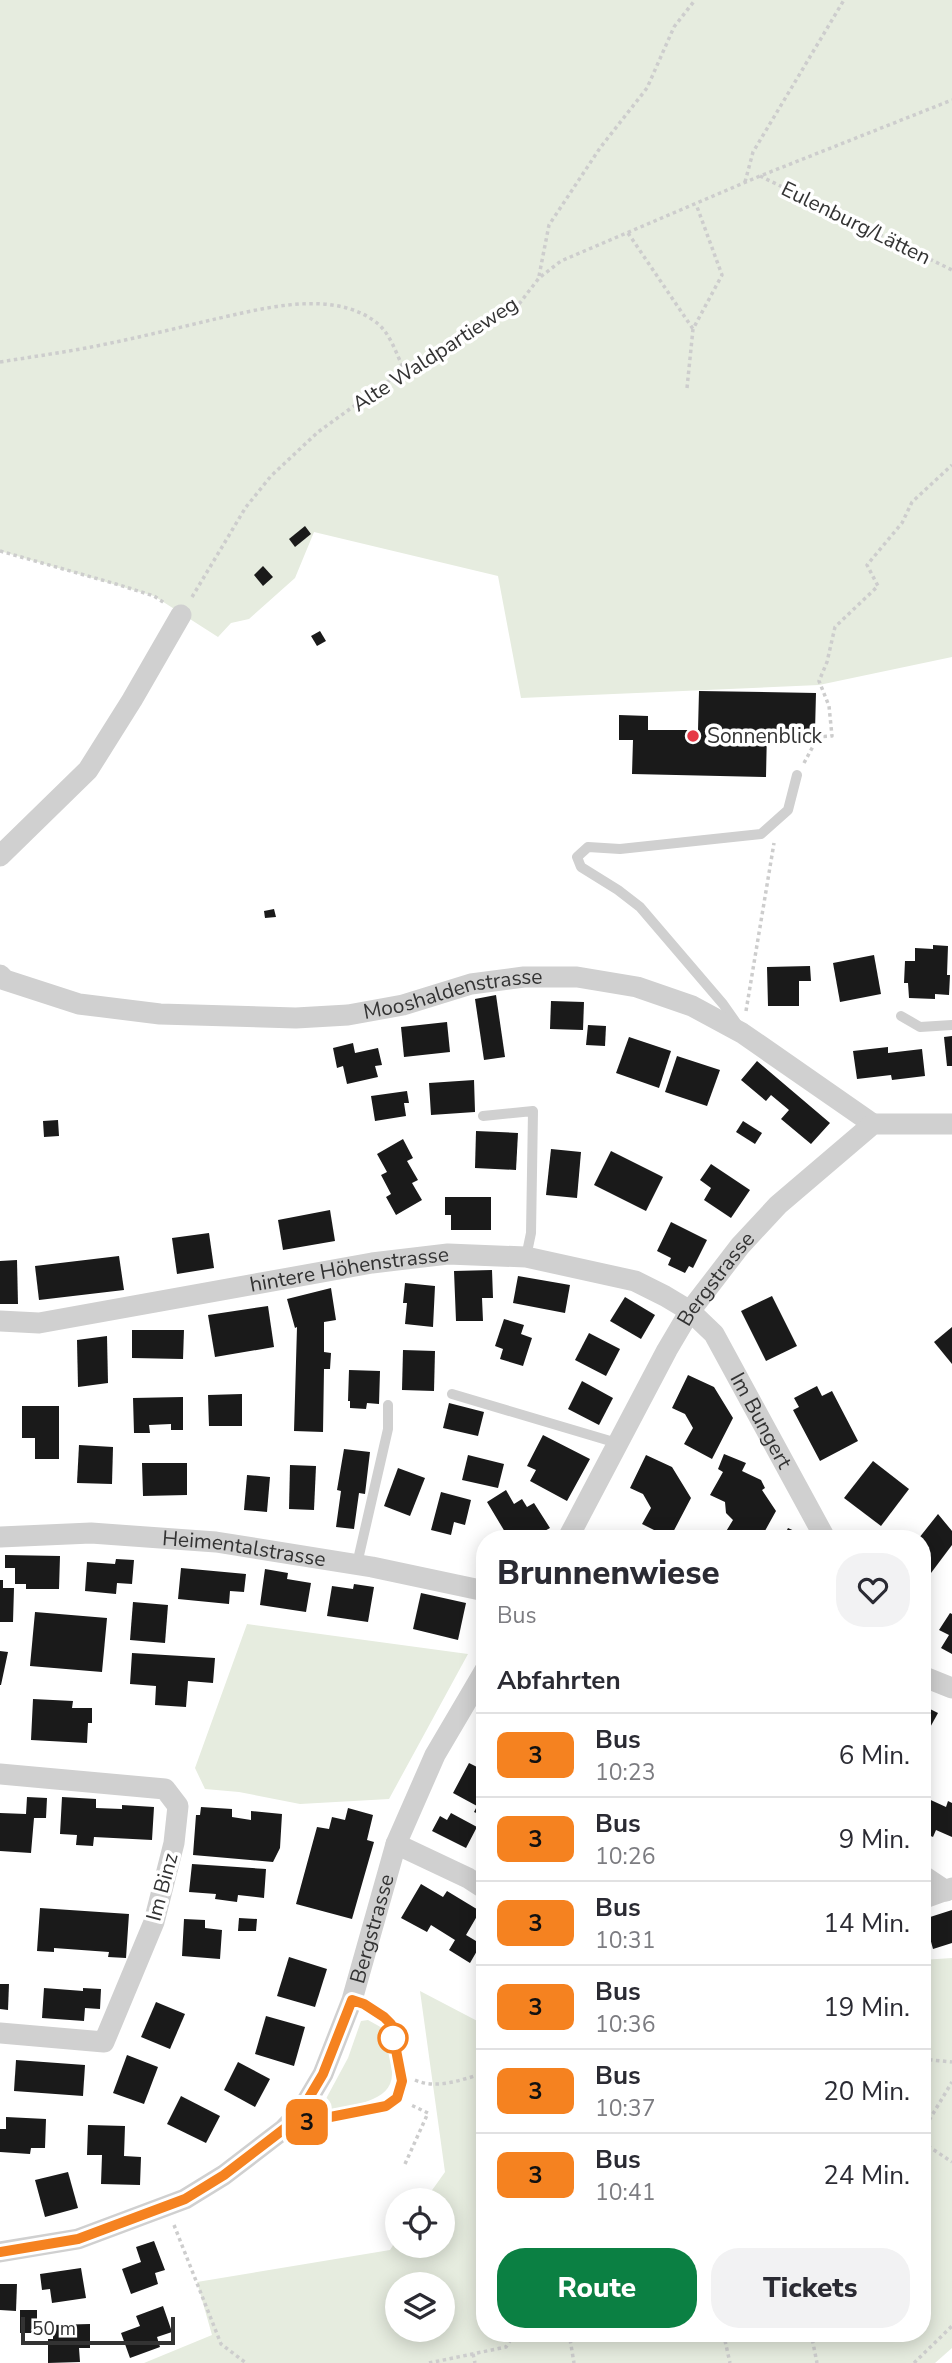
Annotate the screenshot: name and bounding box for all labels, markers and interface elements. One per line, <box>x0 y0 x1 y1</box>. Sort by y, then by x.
street label: Eulenburg/Lätten <box>777 175 935 271</box>
street label: Alte Waldpartieweg <box>347 290 523 418</box>
place label: Sonnenblick <box>707 722 823 750</box>
marker: Sonnenblick <box>685 728 701 744</box>
street label: Mooshaldenstrasse <box>361 963 543 1026</box>
street label: Bergstrasse <box>670 1225 761 1331</box>
street label: hintere Höhenstrasse <box>247 1240 450 1299</box>
street label: Im Bungert <box>724 1367 799 1474</box>
street label: Heimentalstrasse <box>161 1524 328 1573</box>
text: Brunnenwiese <box>497 1551 720 1596</box>
button: heart <box>836 1553 910 1627</box>
text: Bus <box>497 1600 537 1631</box>
text: Abfahrten <box>497 1663 621 1698</box>
text: Bus <box>595 1722 641 1757</box>
text: 6 Min. <box>839 1738 910 1773</box>
text: 3 <box>528 1739 543 1771</box>
text: 10:23 <box>595 1757 655 1788</box>
text: Bus <box>595 1806 641 1841</box>
text: 9 Min. <box>839 1822 910 1857</box>
text: 3 <box>528 1823 543 1855</box>
text: 10:26 <box>595 1841 655 1872</box>
street label: Im Binz <box>139 1850 185 1924</box>
street label: Bergstrasse <box>343 1871 401 1987</box>
text: Bus <box>595 1890 641 1925</box>
text: 14 Min. <box>823 1906 910 1941</box>
text: 3 <box>528 1907 543 1939</box>
text: 10:31 <box>595 1925 655 1956</box>
text: Bus <box>595 1974 641 2009</box>
text: 19 Min. <box>823 1990 910 2025</box>
text: 3 <box>528 1991 543 2023</box>
text: 10:36 <box>595 2009 655 2040</box>
unlabelled marker <box>378 2023 408 2053</box>
text: Bus <box>595 2058 641 2093</box>
text: 20 Min. <box>823 2074 910 2109</box>
text: 3 <box>528 2075 543 2107</box>
text: 10:37 <box>595 2093 655 2124</box>
line badge: 3 <box>284 2099 330 2145</box>
text: 3 <box>300 2106 314 2138</box>
text: Bus <box>595 2142 641 2177</box>
text: 24 Min. <box>823 2158 910 2193</box>
text: 3 <box>528 2159 543 2191</box>
text: 10:41 <box>595 2177 655 2208</box>
map controls <box>385 2188 455 2342</box>
button: locate <box>385 2188 455 2258</box>
button: Route <box>497 2248 697 2328</box>
button: Tickets <box>711 2248 910 2328</box>
button: layers <box>385 2272 455 2342</box>
scale bar <box>21 2314 175 2346</box>
text: 50 m <box>32 2316 76 2342</box>

